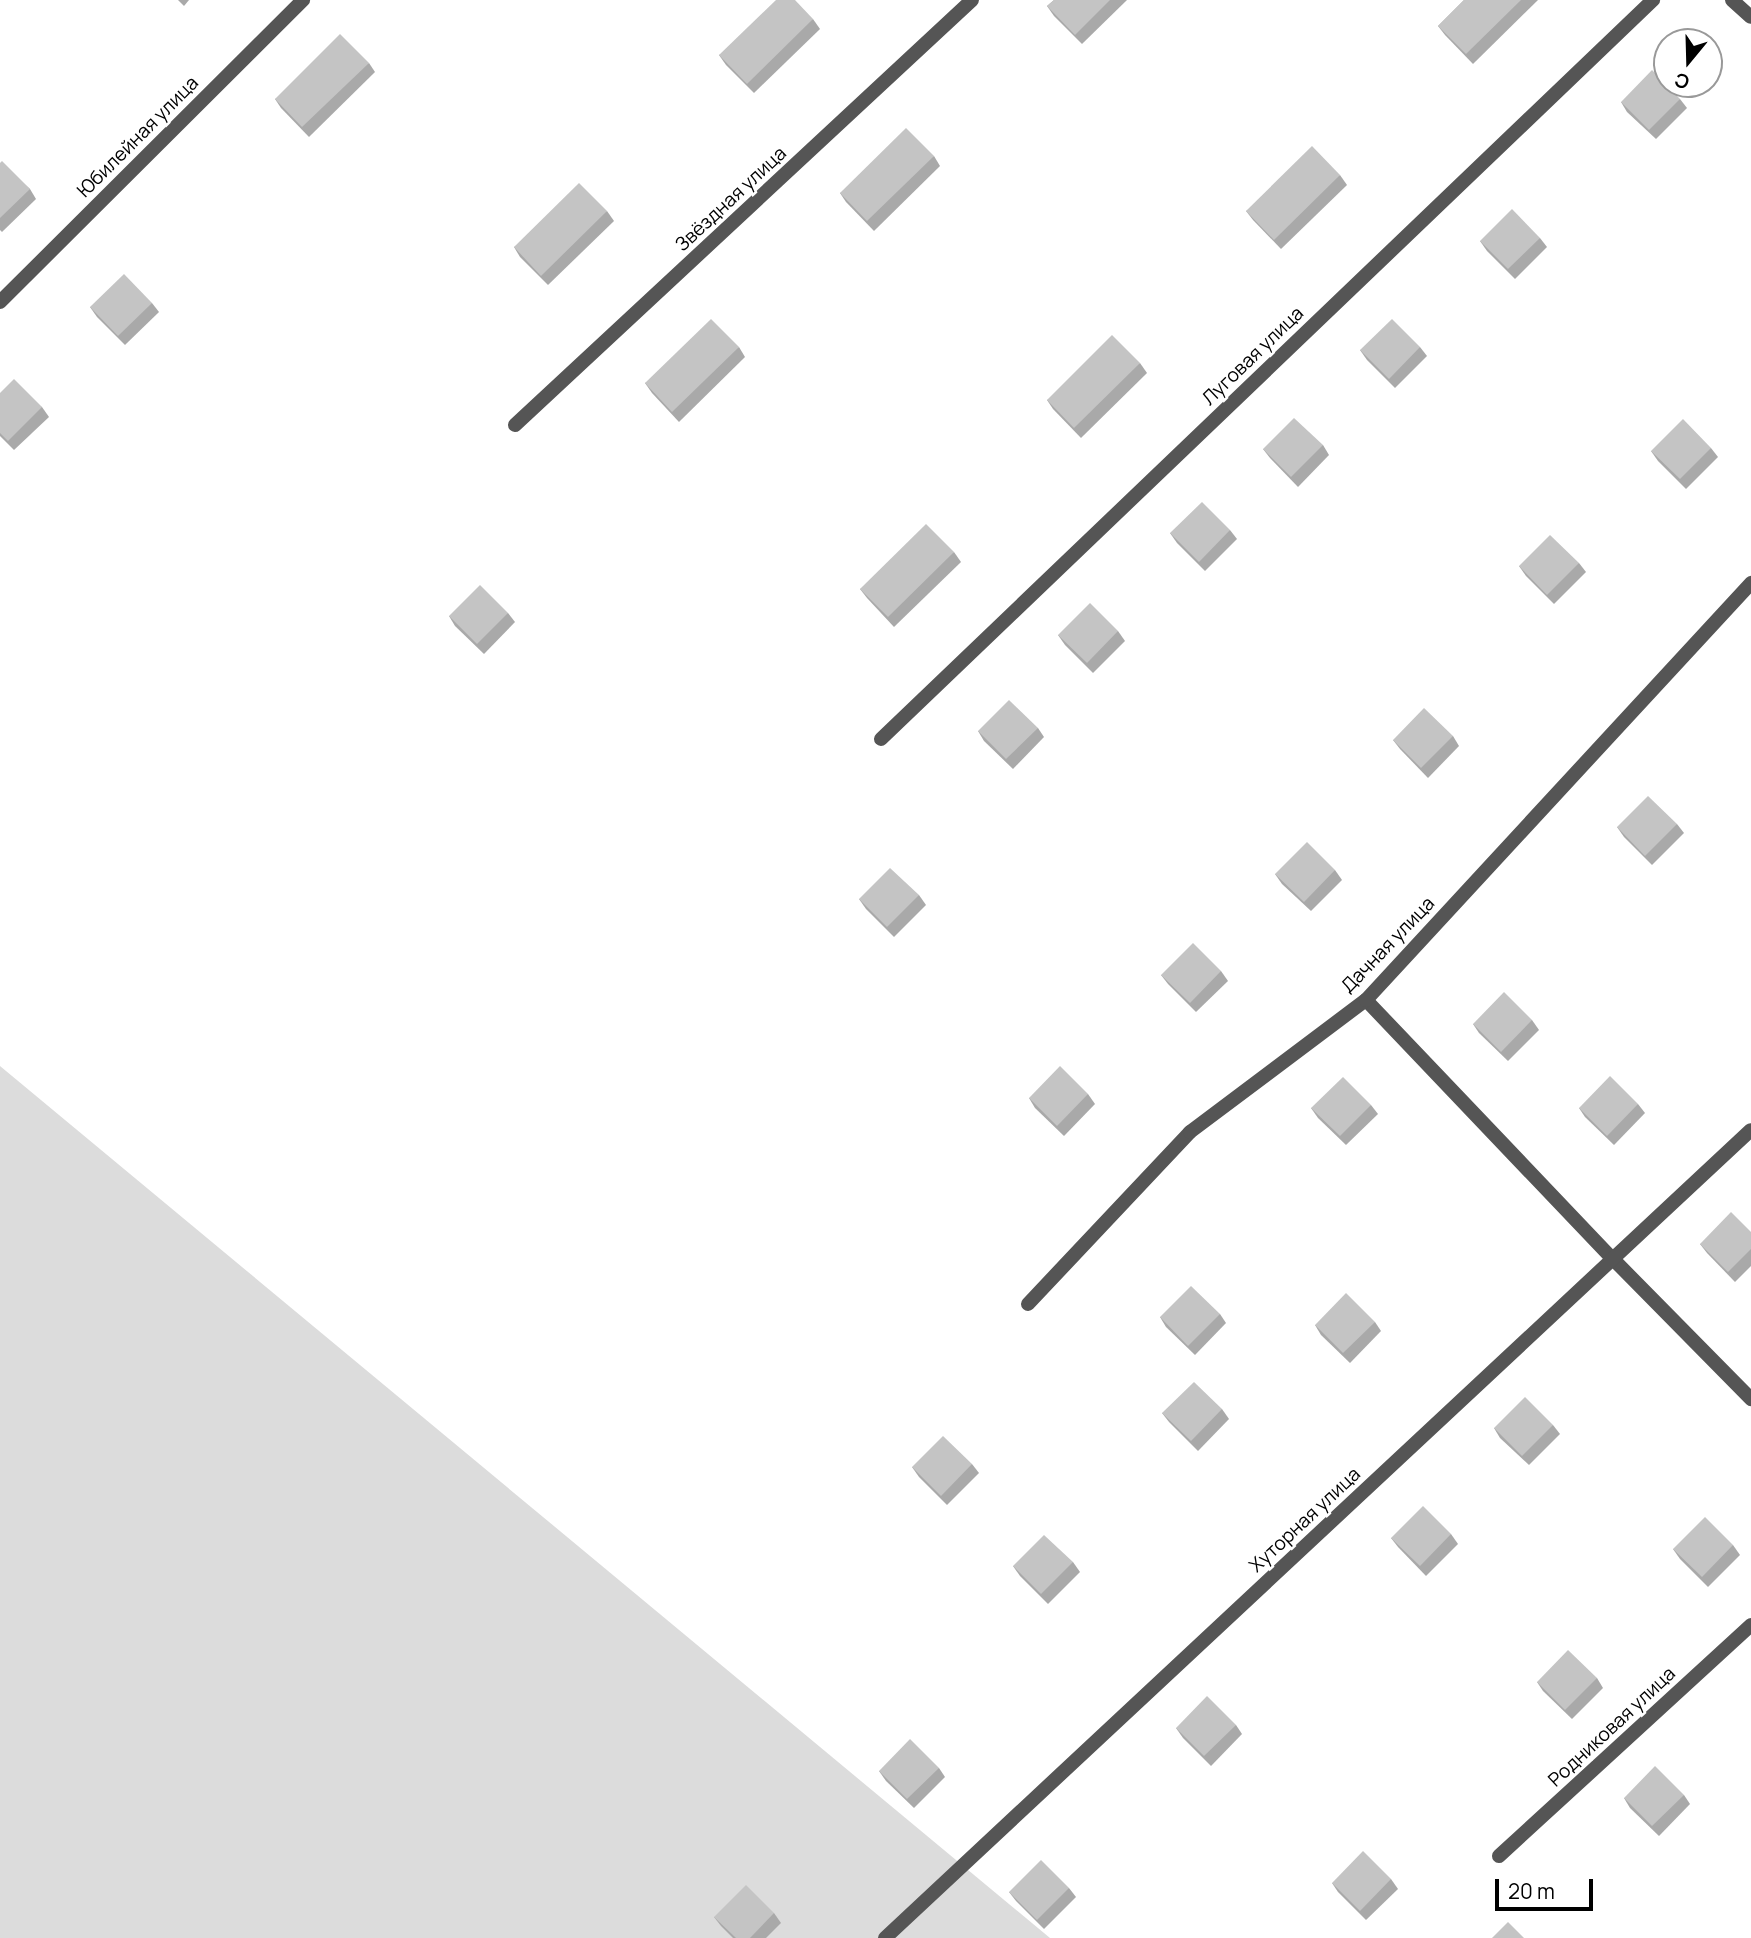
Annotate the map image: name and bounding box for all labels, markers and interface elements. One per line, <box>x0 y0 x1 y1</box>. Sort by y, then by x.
north arrow <box>1653 28 1723 98</box>
text: С <box>1671 66 1693 96</box>
street label: Юбилейная улица <box>73 72 203 202</box>
street label: Звёздная улица <box>671 142 791 256</box>
street label: Луговая улица <box>1198 302 1308 410</box>
street label: Дачная улица <box>1337 892 1439 998</box>
street label: Хуторная улица <box>1245 1463 1365 1577</box>
street label: Родниковая улица <box>1544 1662 1680 1792</box>
scale bar <box>1499 1864 1597 1908</box>
text: 20 m <box>1508 1877 1555 1905</box>

